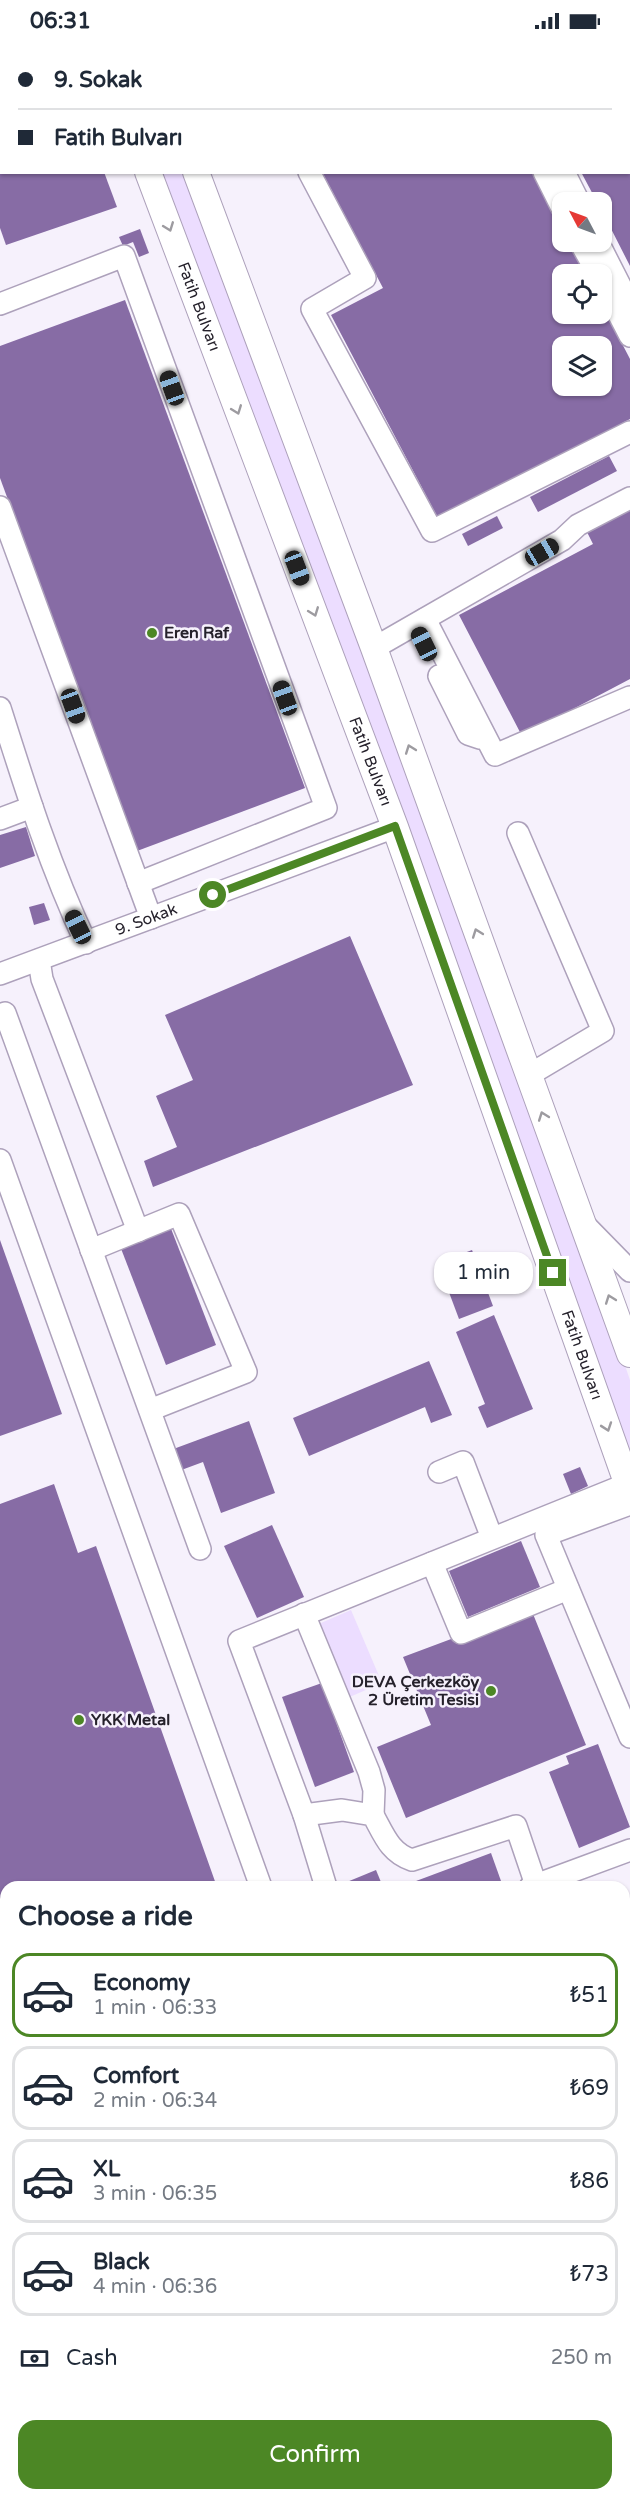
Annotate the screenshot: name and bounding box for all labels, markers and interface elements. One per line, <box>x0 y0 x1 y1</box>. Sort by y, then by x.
text: 06:31 <box>30 8 91 34</box>
text: 9. Sokak <box>54 67 142 93</box>
text: Fatih Bulvarı <box>54 125 183 151</box>
north arrow <box>552 192 612 252</box>
map controls <box>552 192 612 396</box>
one-way arrow <box>161 221 174 232</box>
street label: Fatih Bulvarı <box>173 259 225 354</box>
button: locate <box>552 264 612 324</box>
button: layers <box>552 336 612 396</box>
car <box>157 368 187 408</box>
one-way arrow <box>230 404 243 415</box>
car <box>522 535 562 569</box>
car <box>282 548 312 588</box>
one-way arrow <box>306 606 319 617</box>
place label: Eren Raf <box>164 623 230 643</box>
car <box>408 624 440 664</box>
marker: Eren Raf <box>145 626 159 640</box>
car <box>270 678 300 718</box>
car <box>58 686 88 726</box>
street label: Fatih Bulvarı <box>344 714 396 809</box>
one-way arrow <box>405 745 418 755</box>
route start <box>199 881 226 908</box>
street label: 9. Sokak <box>113 899 180 940</box>
car <box>62 907 94 947</box>
one-way arrow <box>471 928 484 939</box>
one-way arrow <box>538 1111 551 1122</box>
callout: 1 min <box>433 1252 532 1294</box>
route end <box>539 1259 566 1286</box>
text: 1 min <box>457 1261 510 1285</box>
one-way arrow <box>605 1294 617 1305</box>
street label: Fatih Bulvarı <box>557 1307 607 1402</box>
one-way arrow <box>600 1422 613 1432</box>
place label: DEVA Çerkezköy 2 Üretim Tesisi <box>352 1672 479 1710</box>
marker: DEVA Çerkezköy 2 Üretim Tesisi <box>484 1684 498 1698</box>
place label: YKK Metal <box>91 1710 170 1730</box>
marker: YKK Metal <box>72 1713 86 1727</box>
text: Choose a ride <box>18 1900 193 1933</box>
icon: car <box>21 1968 75 2022</box>
text: Economy <box>93 1970 190 1996</box>
text: ₺51 <box>570 1982 609 2008</box>
text: 1 min · 06:33 <box>93 1996 217 2020</box>
icon: car <box>21 2061 75 2115</box>
text: Comfort <box>93 2063 179 2089</box>
text: ₺69 <box>570 2075 609 2101</box>
text: 2 min · 06:34 <box>93 2089 217 2113</box>
icon: car <box>21 2154 75 2208</box>
text: XL <box>93 2156 120 2182</box>
text: ₺86 <box>570 2168 609 2194</box>
text: 3 min · 06:35 <box>93 2182 217 2206</box>
icon: car <box>21 2247 75 2301</box>
text: Black <box>93 2249 150 2275</box>
text: ₺73 <box>570 2261 609 2287</box>
text: 4 min · 06:36 <box>93 2275 217 2299</box>
icon: cash <box>18 2342 51 2375</box>
text: Cash <box>66 2345 118 2371</box>
text: 250 m <box>551 2346 612 2370</box>
button: Confirm <box>18 2420 612 2489</box>

